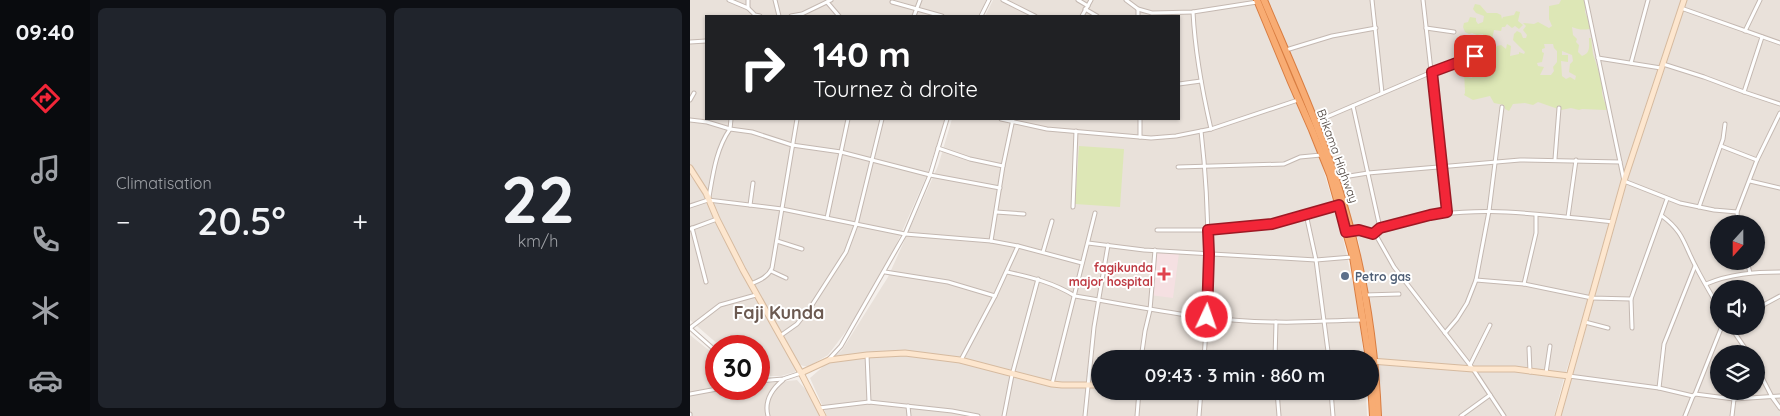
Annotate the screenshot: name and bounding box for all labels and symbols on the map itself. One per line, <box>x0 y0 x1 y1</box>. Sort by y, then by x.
pin <box>1454 35 1496 77</box>
street label: Brikama Highway <box>1314 107 1362 205</box>
north arrow <box>1710 215 1765 270</box>
place label: fagikunda major hospital <box>1069 260 1153 289</box>
marker: fagikunda major hospital <box>1157 267 1171 281</box>
place label: Petro gas <box>1355 269 1411 284</box>
marker: Petro gas <box>1339 270 1351 282</box>
position arrow <box>1180 290 1232 342</box>
district label: Faji Kunda <box>734 301 824 324</box>
speed limit sign: 30 <box>705 335 770 400</box>

